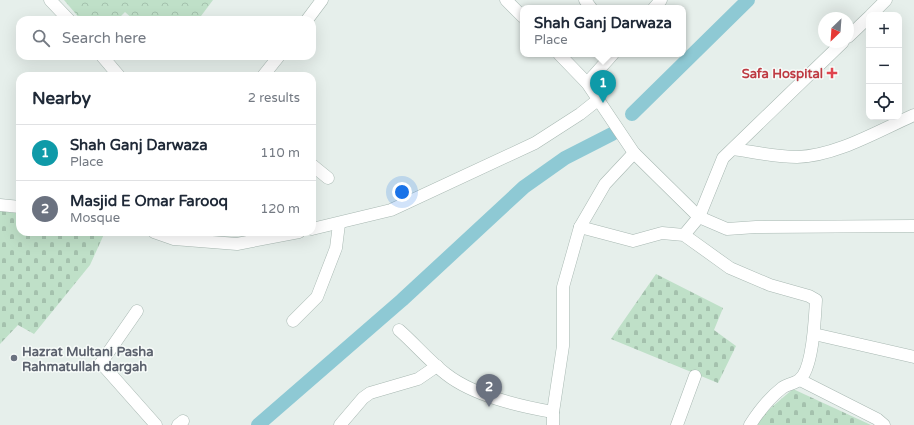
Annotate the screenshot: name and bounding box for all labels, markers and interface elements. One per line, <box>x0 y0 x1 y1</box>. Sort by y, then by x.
popup <box>520 5 686 57</box>
north arrow <box>818 12 854 48</box>
map controls <box>866 12 902 120</box>
button: + <box>866 12 902 48</box>
text: Shah Ganj Darwaza <box>534 14 672 32</box>
search box <box>16 16 316 60</box>
icon: search <box>30 27 52 49</box>
text: Search here <box>62 29 146 47</box>
text: Place <box>534 32 568 48</box>
button: − <box>866 48 902 84</box>
place label: Safa Hospital <box>742 66 823 82</box>
marker: Safa Hospital <box>826 67 838 79</box>
pin: 1 <box>590 70 616 103</box>
button: locate <box>866 84 902 120</box>
text: Nearby <box>32 88 91 109</box>
text: 2 results <box>248 90 300 106</box>
text: Shah Ganj Darwaza <box>70 136 208 154</box>
text: 1 <box>41 145 49 161</box>
text: 110 m <box>260 145 300 161</box>
text: Place <box>70 154 103 170</box>
your location <box>392 182 412 202</box>
text: Masjid E Omar Farooq <box>70 192 228 210</box>
text: 2 <box>41 201 49 217</box>
text: 120 m <box>260 201 300 217</box>
text: Mosque <box>70 210 120 226</box>
place label: Hazrat Multani Pasha Rahmatullah dargah <box>22 344 154 375</box>
marker: Hazrat Multani Pasha Rahmatullah dargah <box>9 353 19 363</box>
pin: 2 <box>476 374 502 407</box>

